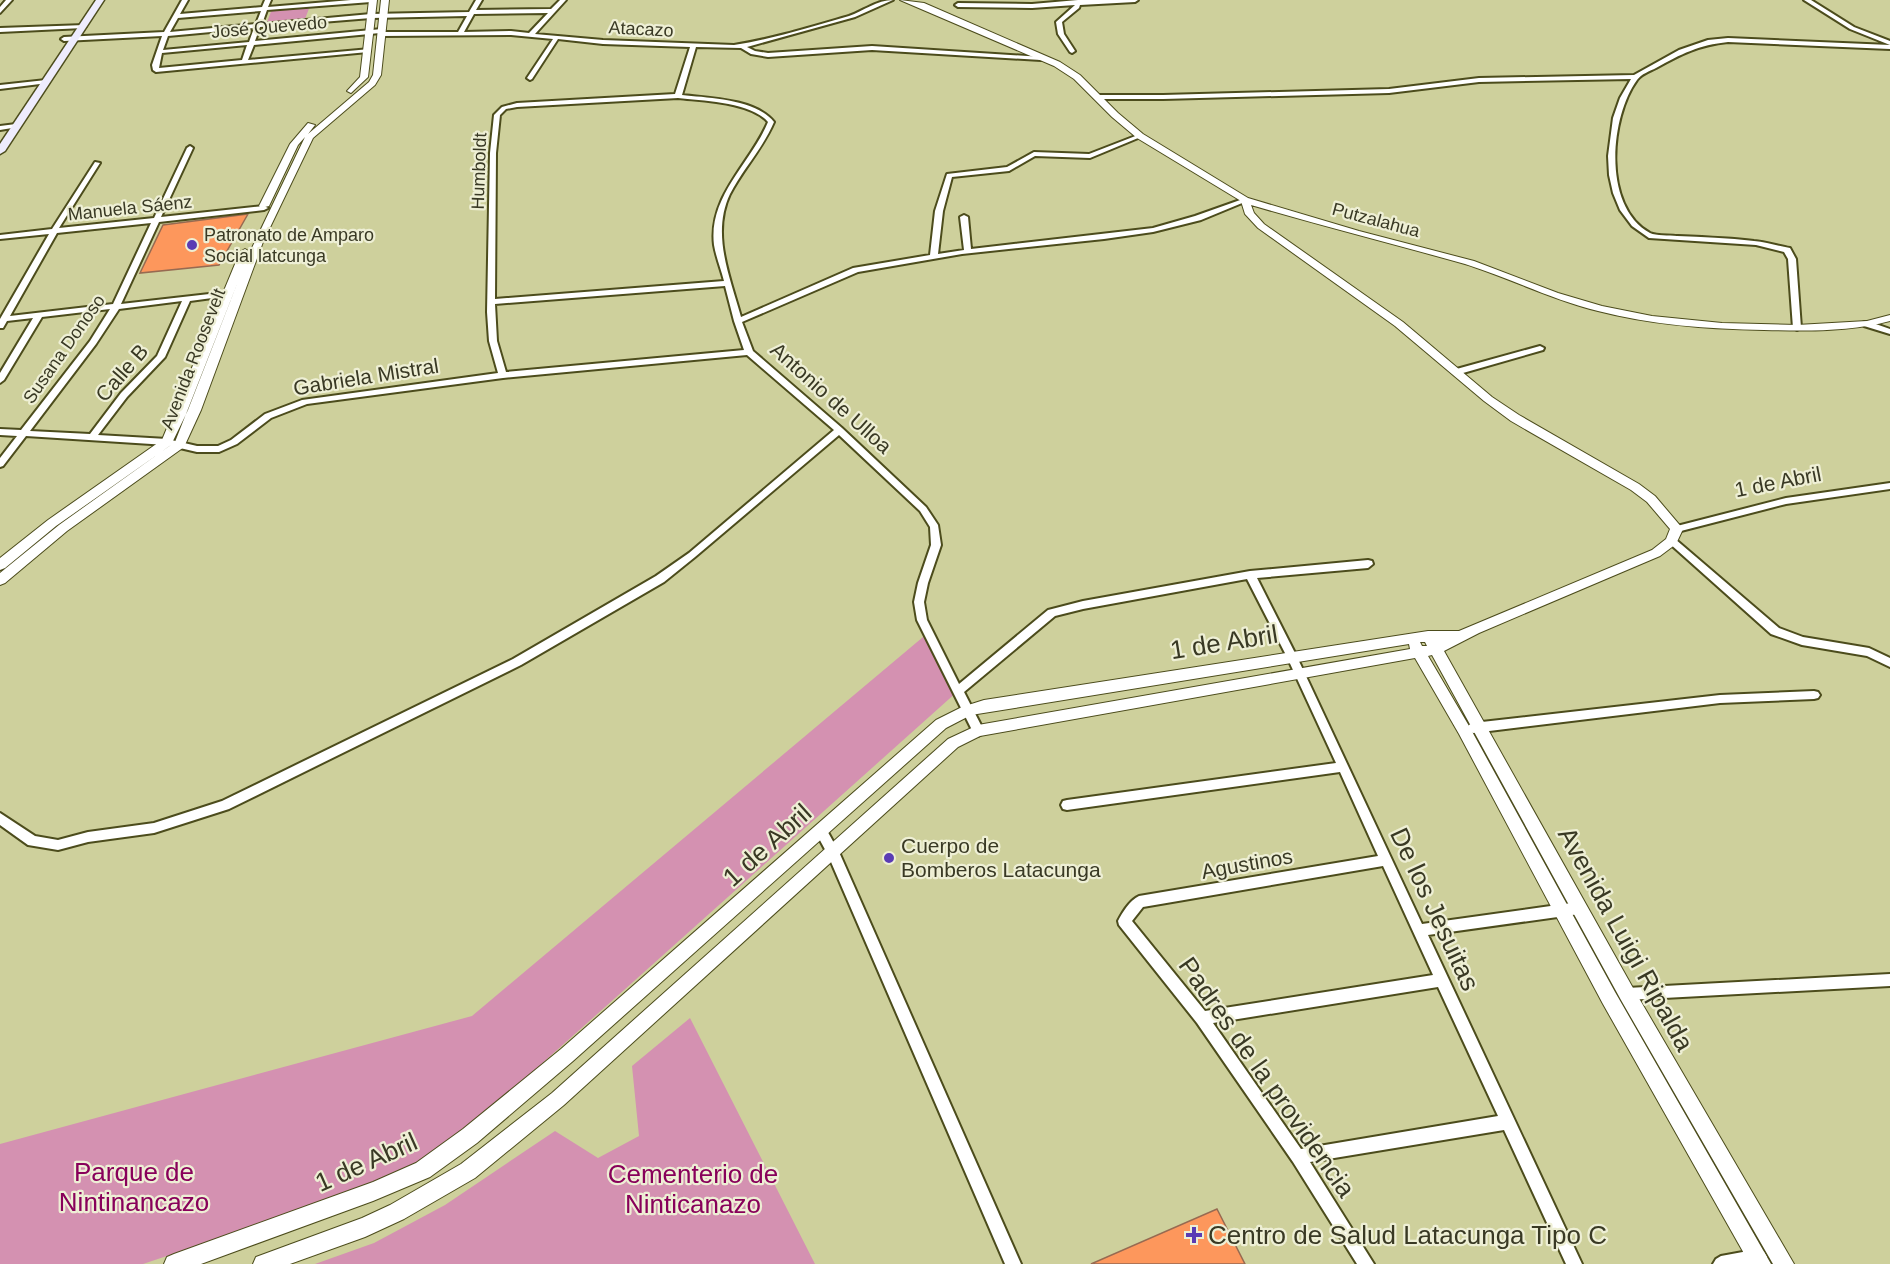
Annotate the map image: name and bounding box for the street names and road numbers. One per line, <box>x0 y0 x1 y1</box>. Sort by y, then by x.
street label: José Quevedo <box>210 12 328 42</box>
street label: Atacazo <box>608 17 674 41</box>
street label: Humboldt <box>468 132 490 210</box>
street label: Manuela Sáenz <box>67 192 193 224</box>
street label: Putzalahua <box>1330 199 1423 242</box>
street label: Avenida Roosevelt <box>157 286 229 432</box>
street label: Susana Donoso <box>19 291 109 407</box>
street label: Antonio de Ulloa <box>766 338 897 458</box>
street label: Calle B <box>91 340 153 406</box>
street label: Gabriela Mistral <box>292 354 440 399</box>
street label: 1 de Abril <box>1733 462 1823 501</box>
street label: 1 de Abril <box>1168 619 1280 665</box>
street label: 1 de Abril <box>717 798 817 892</box>
street label: Avenida Luigi Ripalda <box>1552 822 1700 1057</box>
street label: De los Jesuitas <box>1384 823 1486 995</box>
street label: Agustinos <box>1199 844 1294 883</box>
street label: Padres de la providencia <box>1173 951 1362 1203</box>
street label: 1 de Abril <box>310 1126 422 1198</box>

